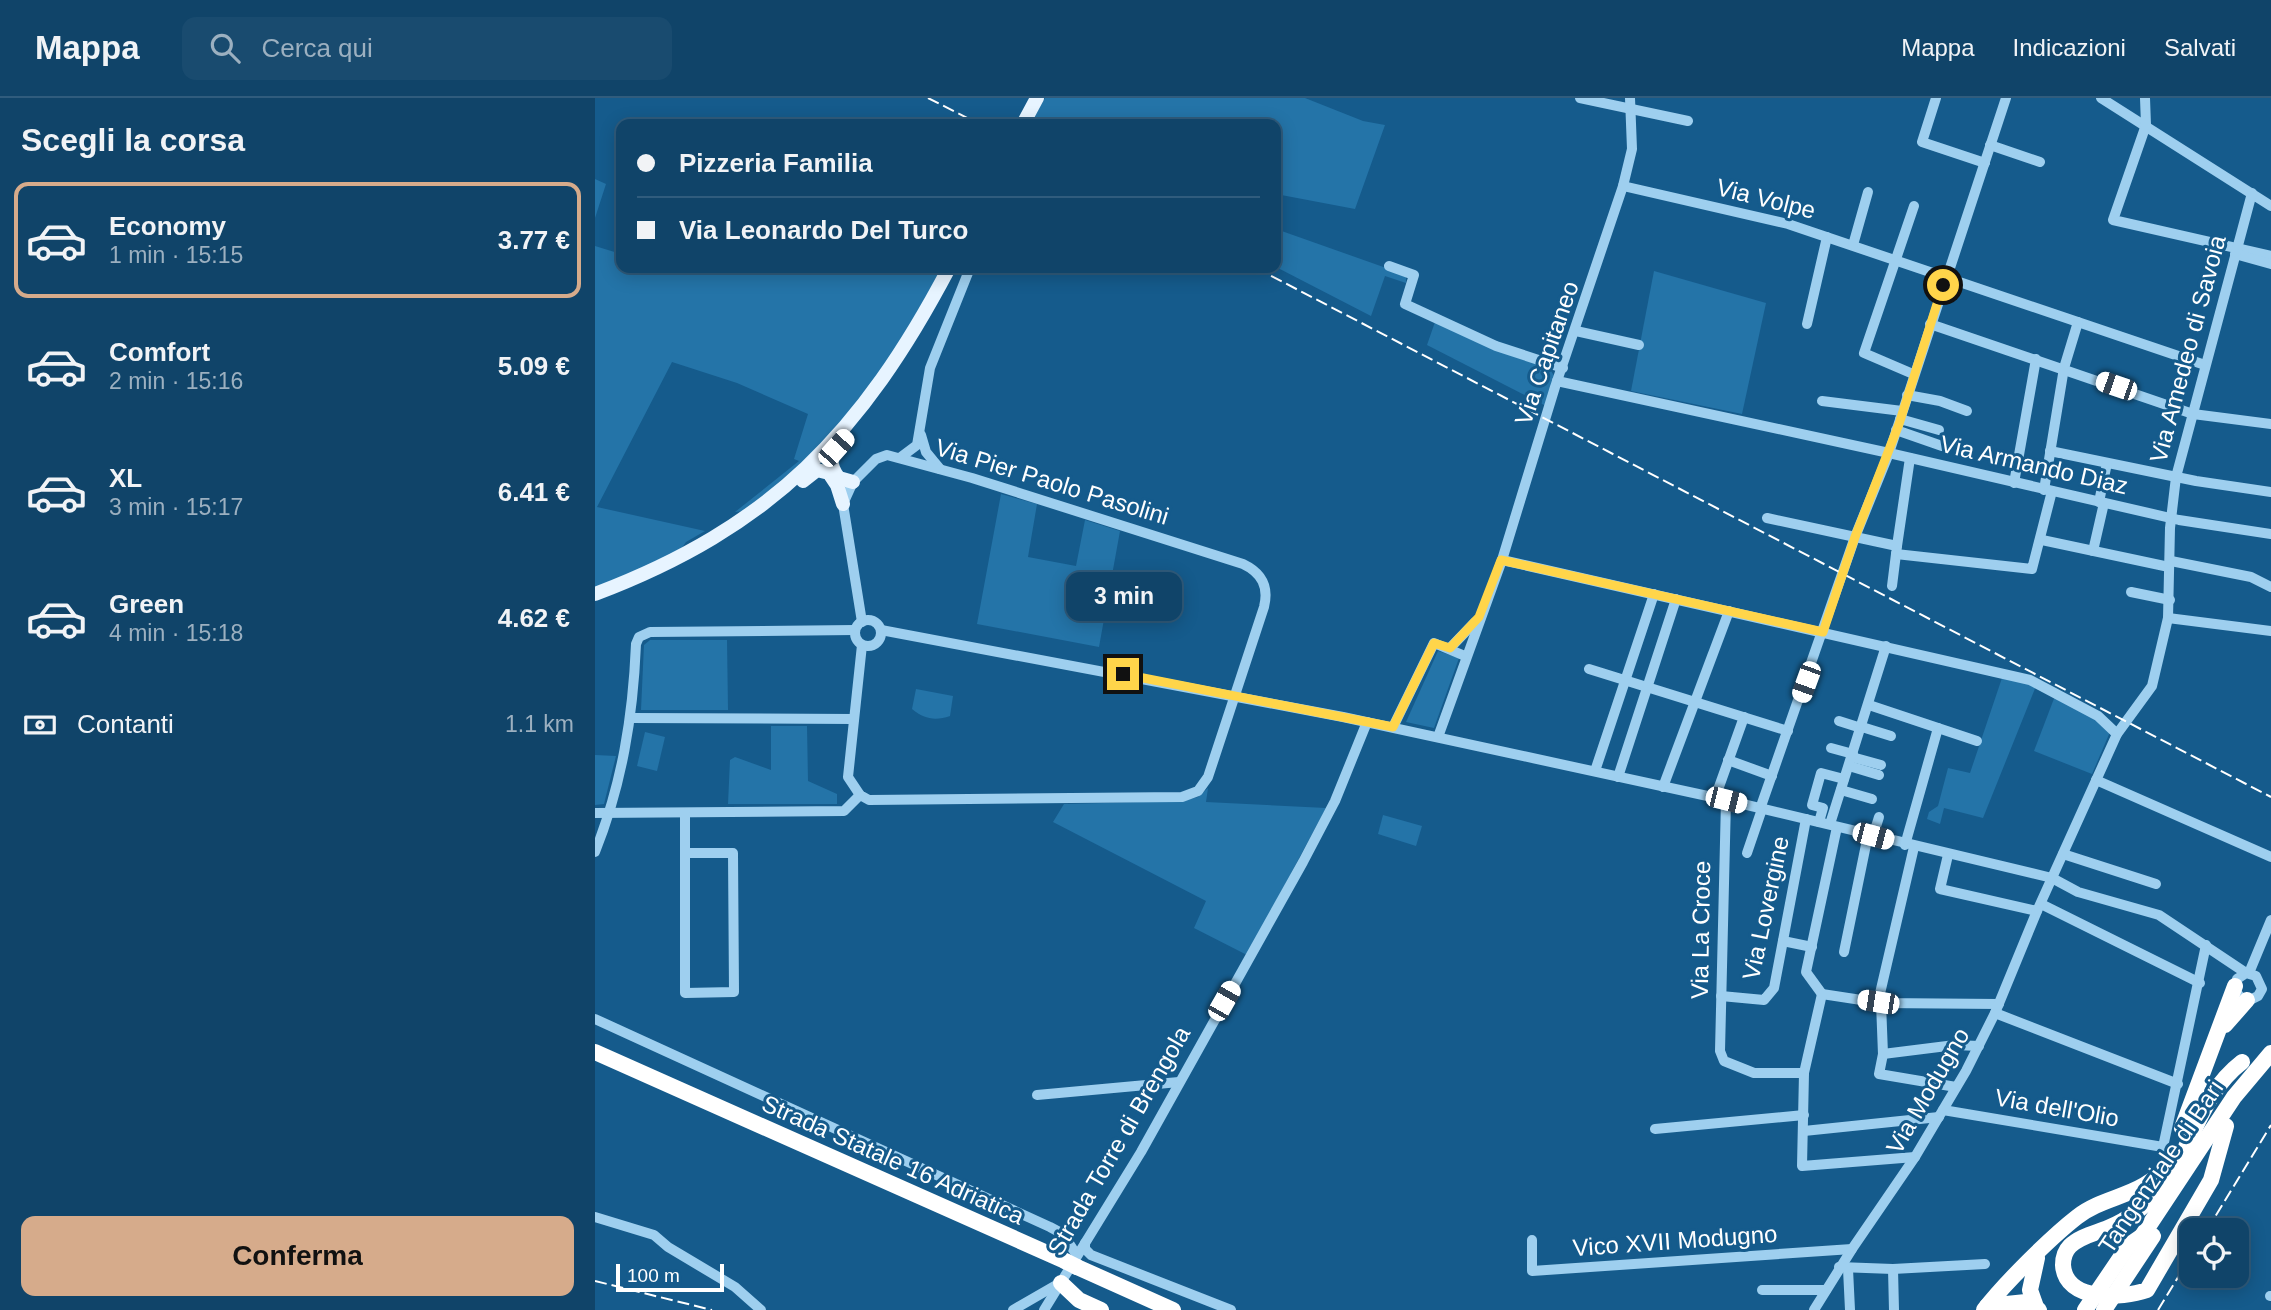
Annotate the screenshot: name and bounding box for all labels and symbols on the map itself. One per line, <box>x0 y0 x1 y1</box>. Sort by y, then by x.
street label: Via Volpe <box>1714 173 1818 224</box>
street label: Via Amedeo di Savoia <box>2144 232 2231 466</box>
route start <box>1927 269 1959 301</box>
street label: Via Capitaneo <box>1509 277 1584 428</box>
car <box>2093 369 2140 403</box>
car <box>815 425 858 471</box>
street label: Via Armando Diaz <box>1938 430 2131 499</box>
street label: Via Pier Paolo Pasolini <box>932 433 1172 530</box>
callout: 3 min <box>1065 573 1181 622</box>
route end <box>1107 658 1139 690</box>
car <box>1789 659 1824 705</box>
car <box>1704 785 1749 815</box>
car <box>1850 820 1897 852</box>
street label: Via Lovergine <box>1737 834 1794 982</box>
street label: Via La Croce <box>1686 861 1715 999</box>
car <box>1205 978 1244 1024</box>
car <box>1856 988 1901 1016</box>
street label: Strada Torre di Brengola <box>1042 1021 1196 1260</box>
street label: Via Modugno <box>1881 1023 1975 1159</box>
street label: Tangenziale di Bari <box>2093 1075 2228 1258</box>
street label: Via dell'Olio <box>1993 1083 2121 1132</box>
street label: Strada Statale 16 Adriatica <box>758 1089 1029 1230</box>
street label: Vico XVII Modugno <box>1572 1220 1778 1261</box>
scale bar <box>616 1261 725 1293</box>

